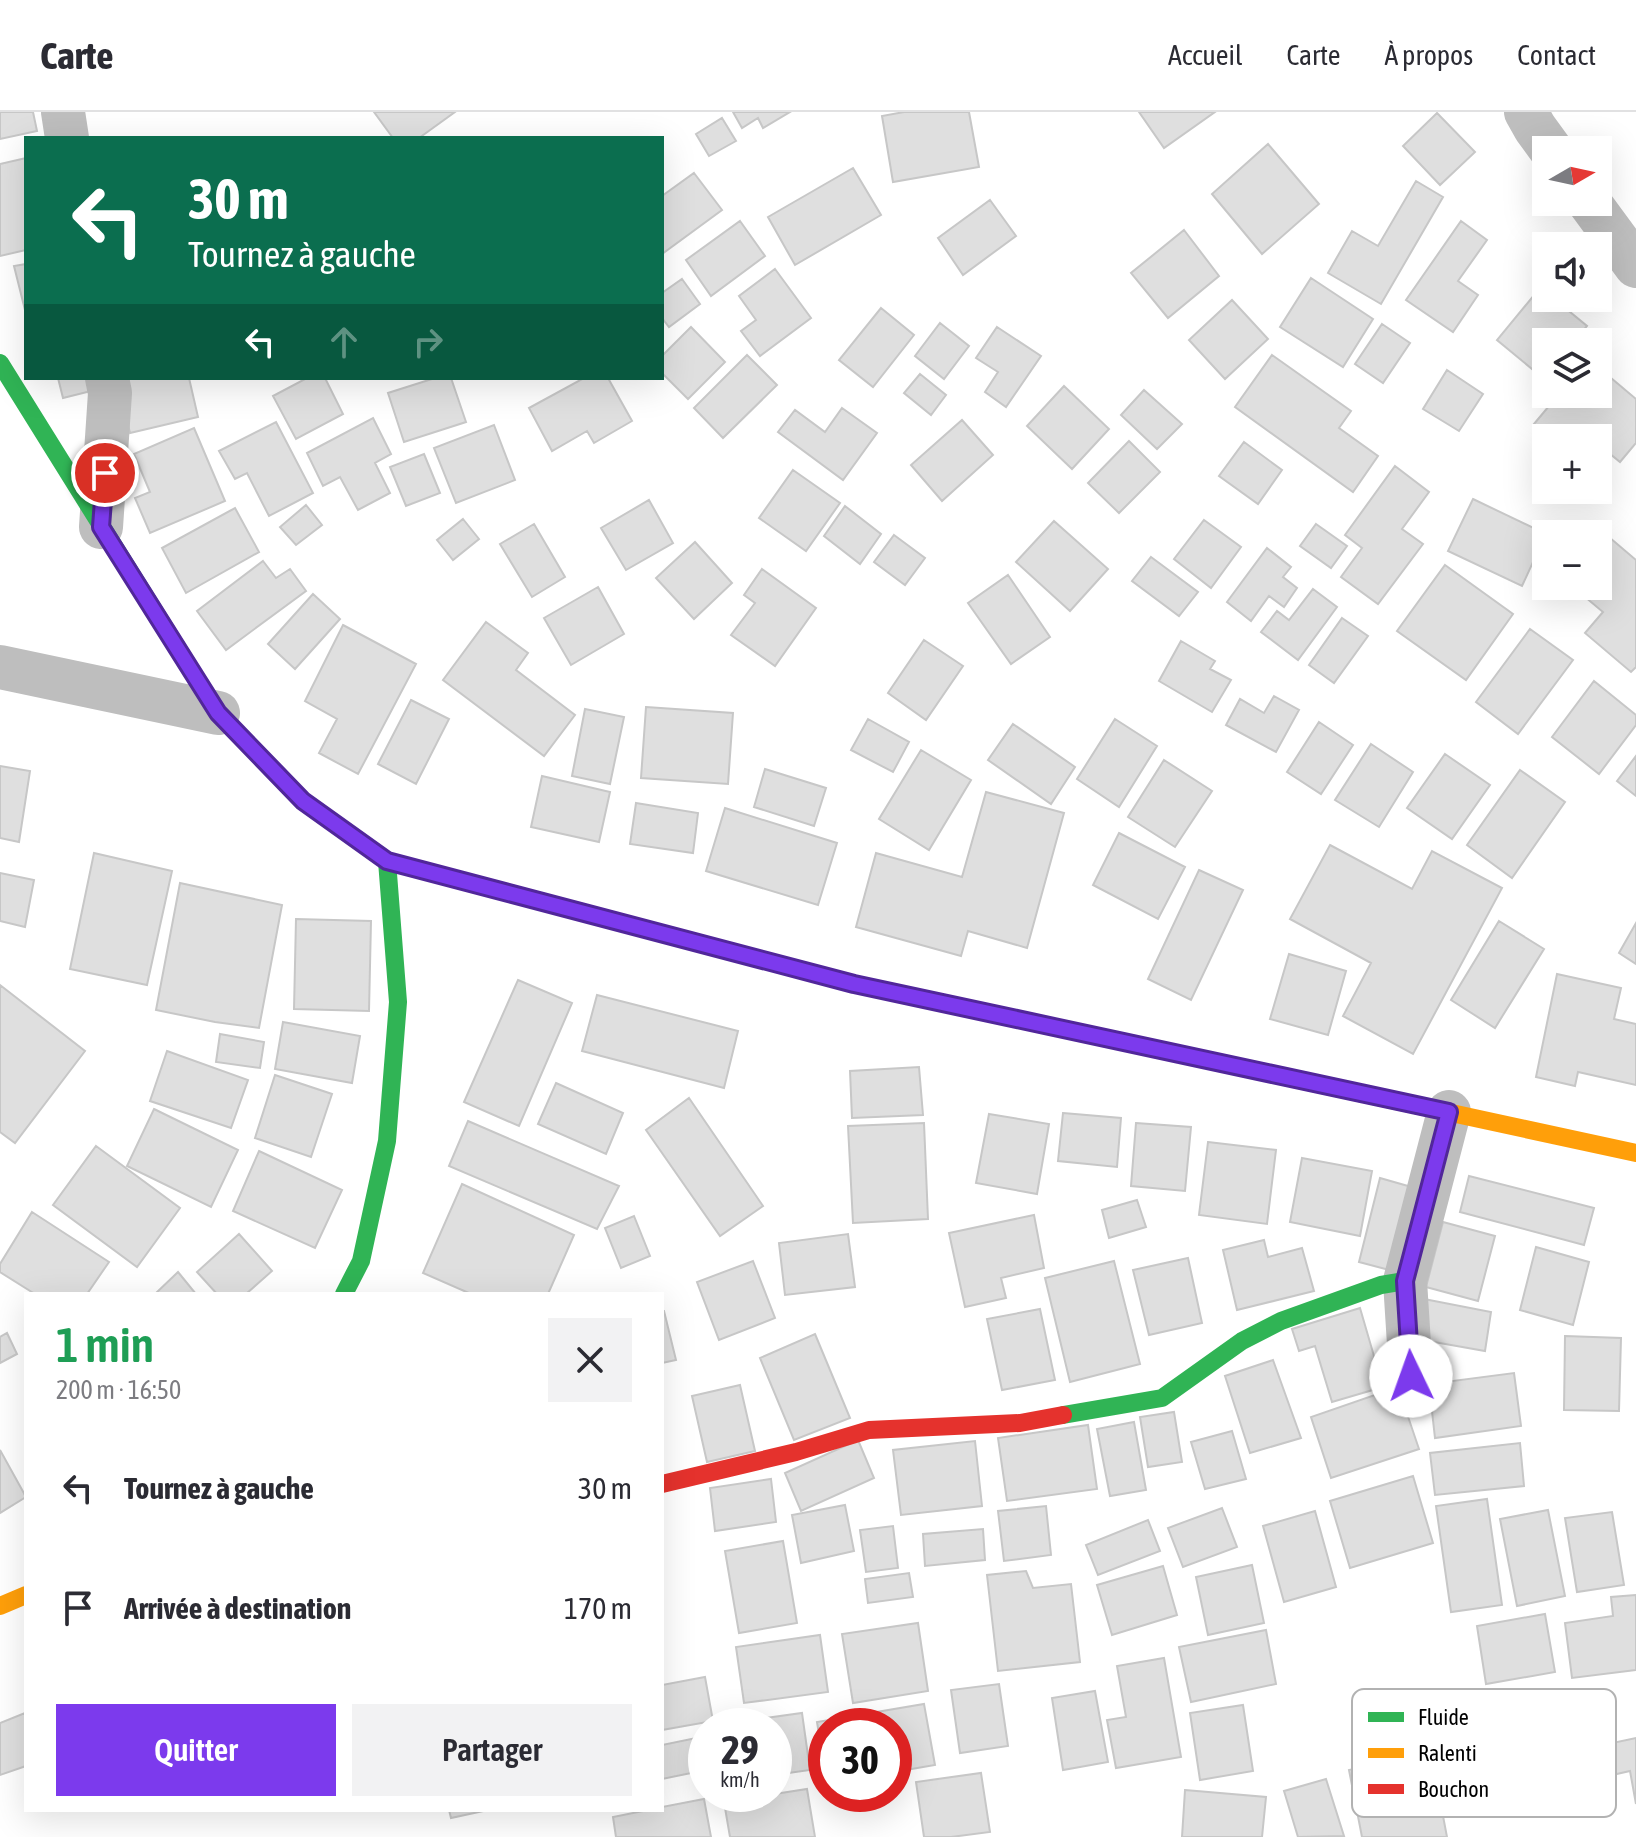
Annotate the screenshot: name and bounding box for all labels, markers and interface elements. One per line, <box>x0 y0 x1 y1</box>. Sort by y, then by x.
text: Carte <box>40 34 113 77</box>
text: Accueil <box>1168 39 1242 71</box>
text: Carte <box>1286 39 1341 71</box>
text: À propos <box>1385 39 1473 71</box>
text: Contact <box>1517 39 1596 71</box>
north arrow <box>1532 136 1612 216</box>
map controls <box>1532 136 1612 600</box>
text: 30 m <box>188 167 289 231</box>
icon: left <box>56 168 160 272</box>
button: sound <box>1532 232 1612 312</box>
text: Tournez à gauche <box>188 233 416 275</box>
icon: left <box>238 320 282 364</box>
icon: ahead <box>322 320 366 364</box>
icon: right <box>406 320 450 364</box>
button: layers <box>1532 328 1612 408</box>
button: + <box>1532 424 1612 504</box>
pin <box>71 439 139 507</box>
icon: arrive <box>83 451 127 495</box>
button: − <box>1532 520 1612 600</box>
text: 1 min <box>56 1317 154 1372</box>
button: close <box>548 1318 632 1402</box>
position arrow <box>1369 1334 1453 1418</box>
text: 200 m · 16:50 <box>56 1375 181 1405</box>
icon: left <box>56 1466 100 1510</box>
text: Tournez à gauche <box>124 1471 314 1505</box>
text: 30 m <box>578 1471 632 1505</box>
icon: arrive <box>56 1586 100 1630</box>
text: Arrivée à destination <box>124 1591 351 1625</box>
text: 170 m <box>564 1591 632 1625</box>
legend <box>1352 1689 1616 1817</box>
button: Quitter <box>56 1704 336 1796</box>
button: Partager <box>352 1704 632 1796</box>
text: Fluide <box>1418 1704 1469 1730</box>
speed limit sign: 30 <box>808 1708 912 1812</box>
text: 29 <box>721 1727 759 1772</box>
text: Ralenti <box>1418 1740 1477 1766</box>
text: km/h <box>720 1768 760 1791</box>
text: Bouchon <box>1418 1776 1489 1802</box>

